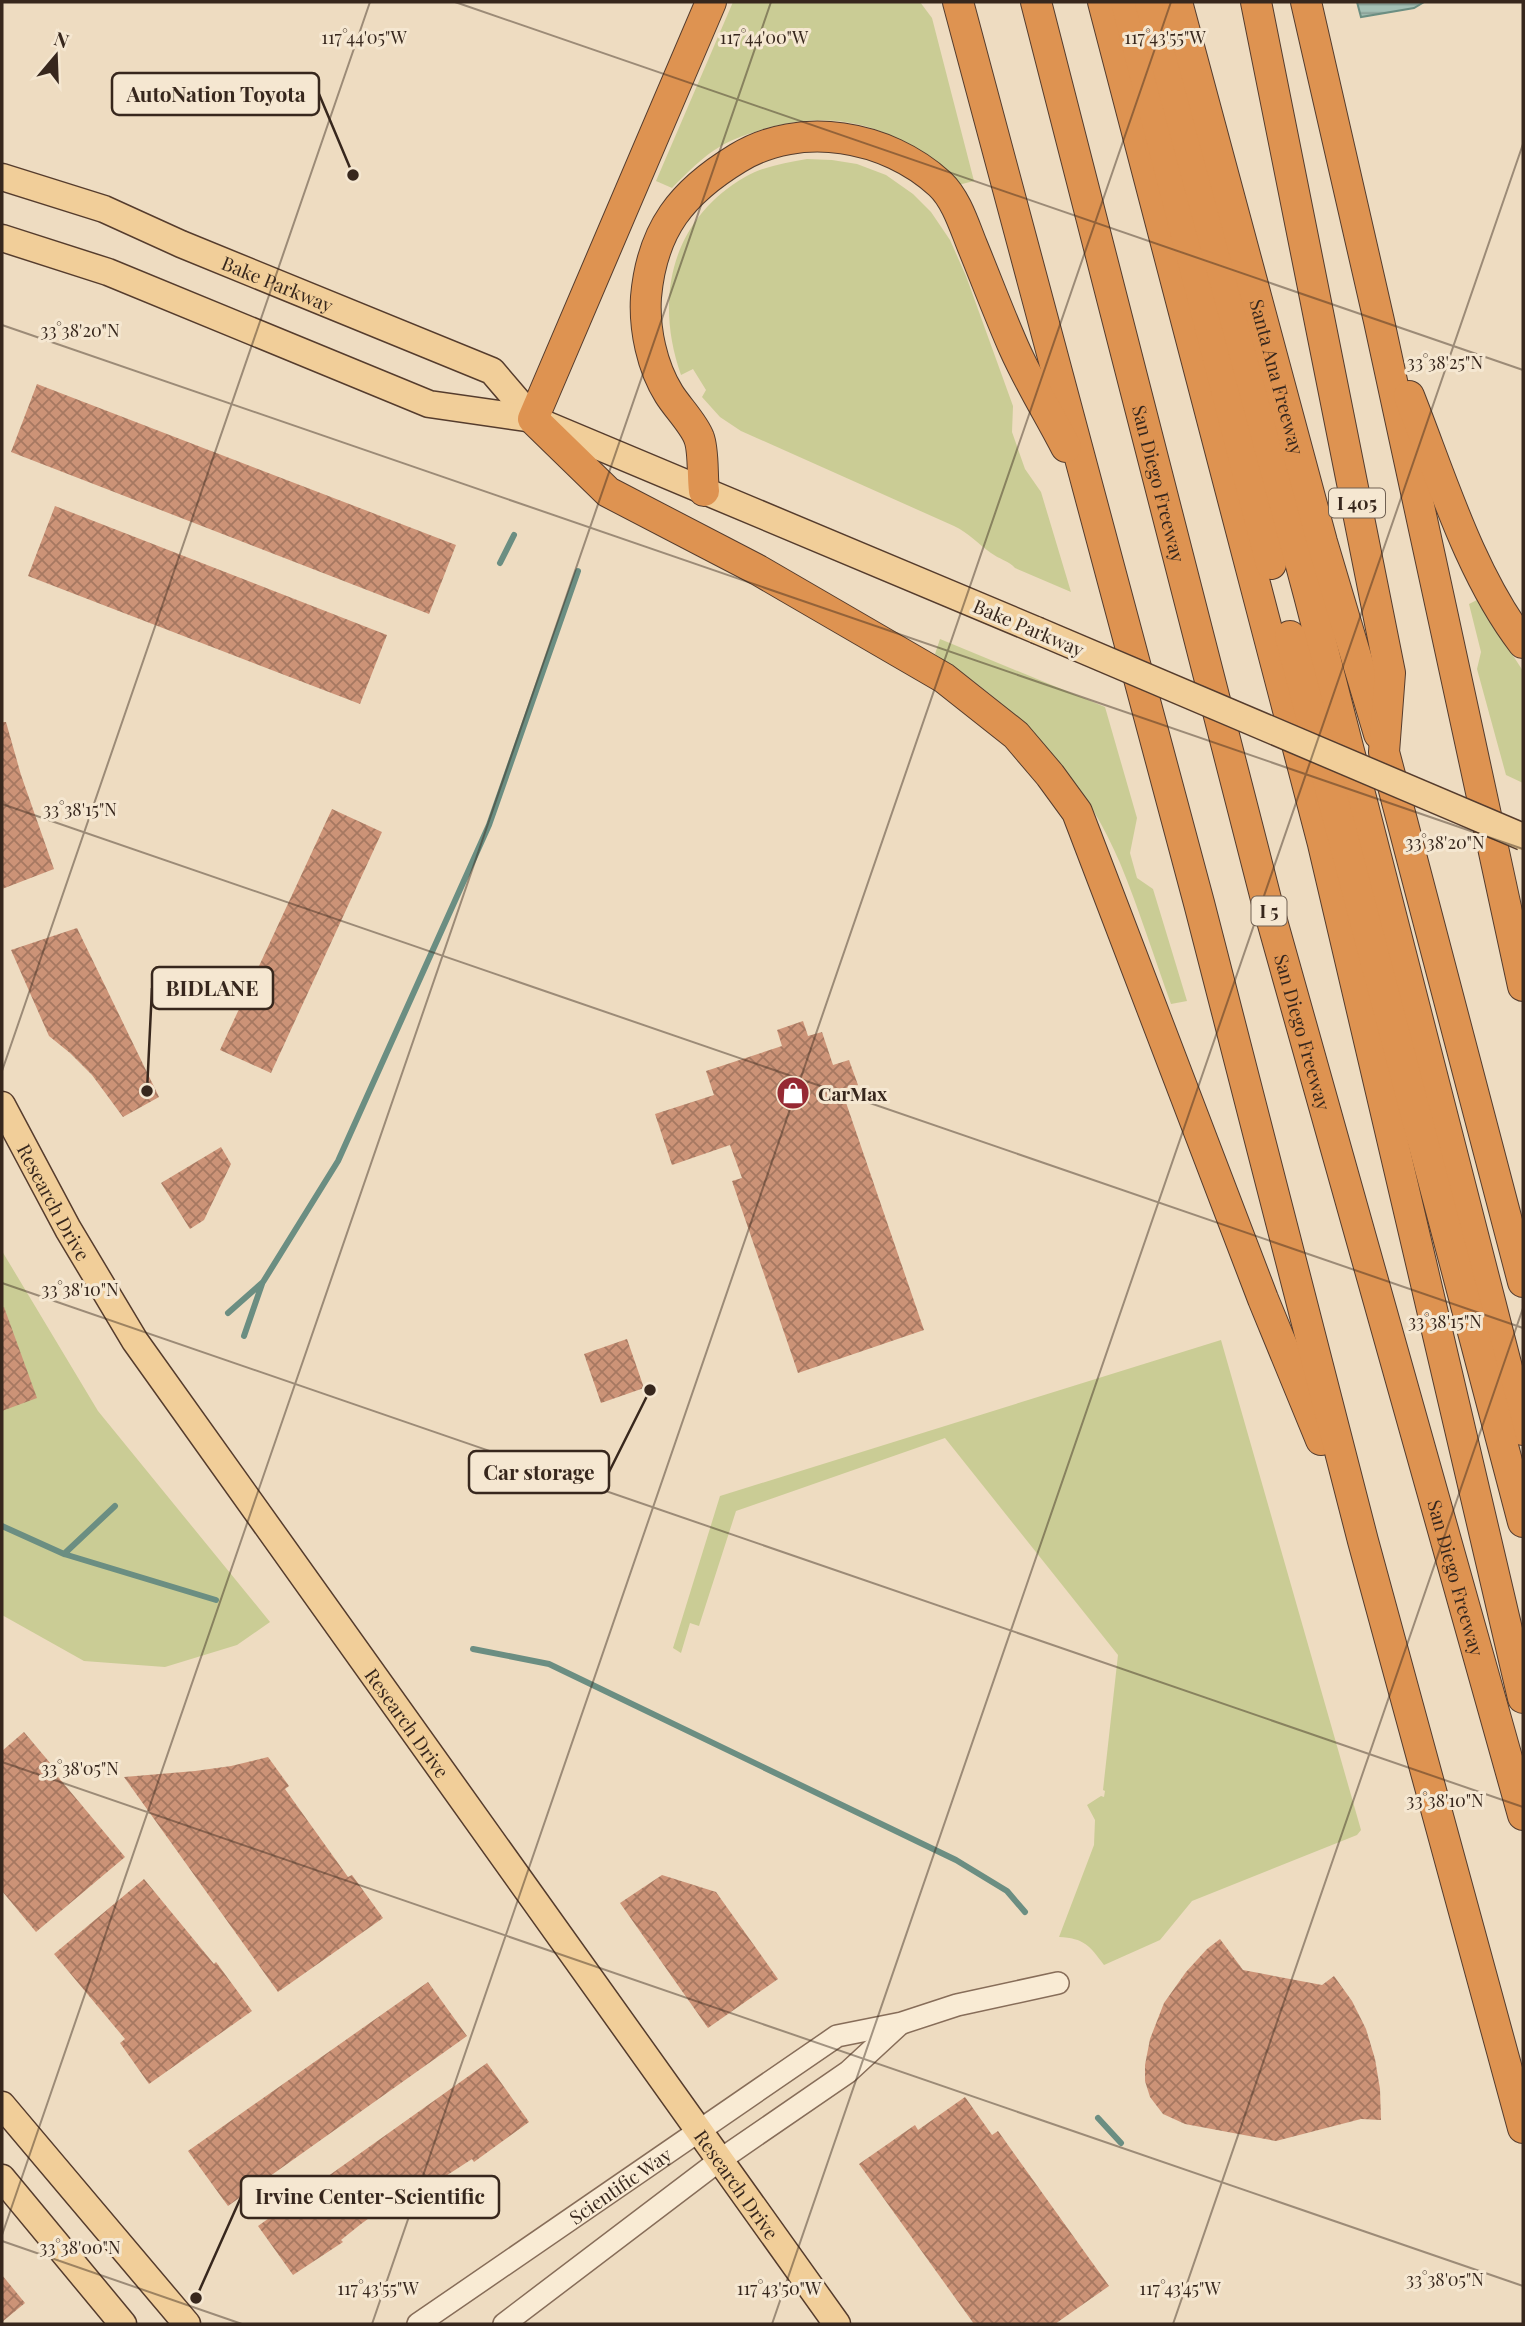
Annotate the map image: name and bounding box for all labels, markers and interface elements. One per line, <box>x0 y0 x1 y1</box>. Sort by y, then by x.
north arrow <box>21 21 91 91</box>
text: N <box>51 24 73 54</box>
text: 117°44'05"W <box>321 25 407 49</box>
text: 117°44'00"W <box>720 25 809 49</box>
text: 117°43'55"W <box>1124 25 1206 49</box>
callout: AutoNation Toyota <box>112 73 319 115</box>
text: AutoNation Toyota <box>125 79 306 107</box>
street label: Bake Parkway <box>218 249 338 318</box>
street label: Santa Ana Freeway <box>1244 296 1311 458</box>
text: 33°38'20"N <box>40 318 120 342</box>
text: 33°38'25"N <box>1407 350 1483 374</box>
street label: San Diego Freeway <box>1127 402 1192 565</box>
road number: I 405 <box>1329 489 1385 518</box>
street label: Bake Parkway <box>970 592 1089 662</box>
text: 33°38'15"N <box>43 797 117 821</box>
text: 33°38'20"N <box>1405 830 1485 854</box>
road number: I 5 <box>1252 896 1286 926</box>
street label: San Diego Freeway <box>1269 951 1338 1113</box>
callout: BIDLANE <box>152 967 273 1009</box>
text: BIDLANE <box>166 973 258 1001</box>
shop icon: CarMax <box>774 1074 812 1112</box>
place label: CarMax <box>818 1080 888 1106</box>
street label: Research Drive <box>12 1139 97 1265</box>
text: 33°38'10"N <box>41 1277 119 1301</box>
text: 33°38'15"N <box>1408 1309 1482 1333</box>
callout: Car storage <box>469 1451 609 1493</box>
text: Car storage <box>483 1457 595 1485</box>
street label: San Diego Freeway <box>1422 1497 1491 1659</box>
street label: Research Drive <box>359 1663 456 1783</box>
text: 33°38'05"N <box>41 1756 119 1780</box>
text: 33°38'10"N <box>1406 1788 1484 1812</box>
street label: Research Drive <box>689 2124 785 2244</box>
street label: Scientific Way <box>564 2141 677 2230</box>
callout: Irvine Center-Scientific <box>241 2176 499 2218</box>
text: Irvine Center-Scientific <box>255 2181 485 2209</box>
text: 33°38'00"N <box>39 2235 121 2259</box>
text: 33°38'05"N <box>1406 2267 1484 2291</box>
text: 117°43'55"W <box>337 2276 419 2300</box>
text: 117°43'50"W <box>737 2276 822 2300</box>
text: 117°43'45"W <box>1139 2276 1221 2300</box>

